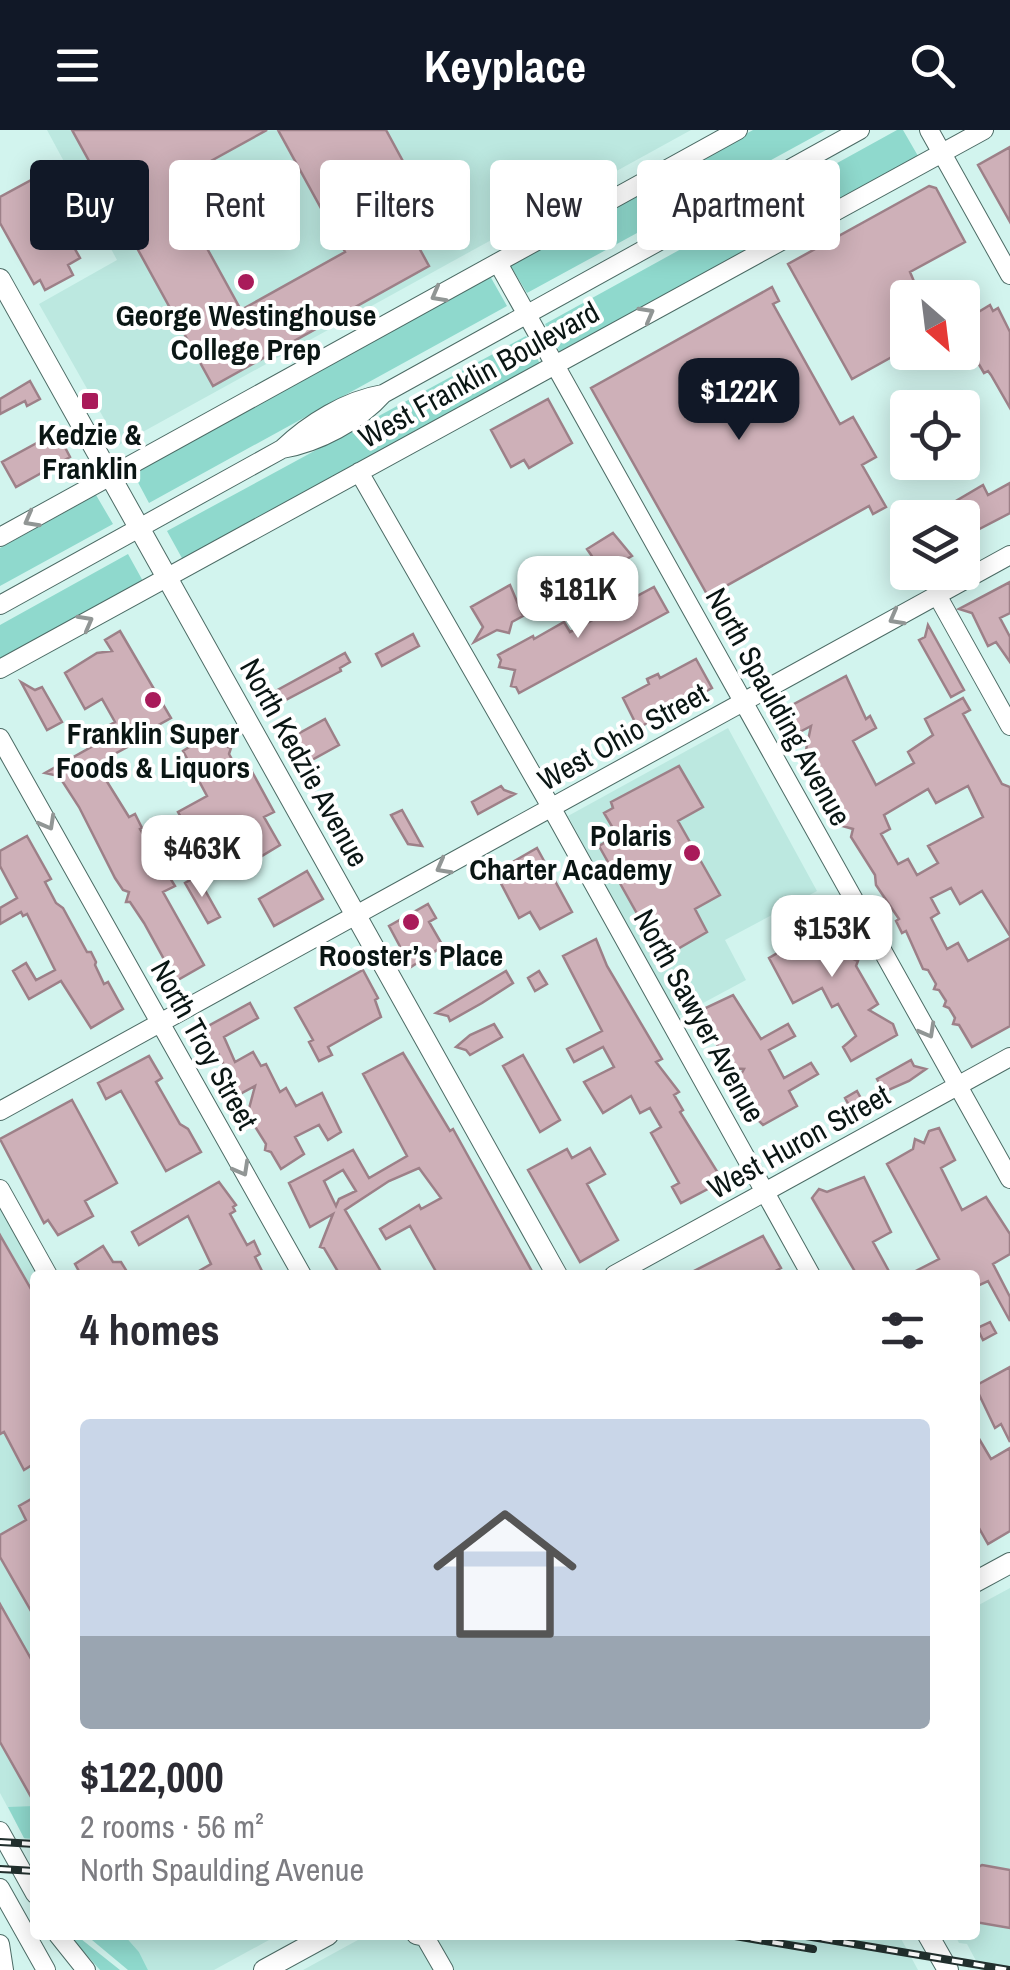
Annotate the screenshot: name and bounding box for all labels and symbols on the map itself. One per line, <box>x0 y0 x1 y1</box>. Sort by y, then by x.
marker: George Westinghouse College Prep <box>235 271 257 293</box>
north arrow <box>890 280 980 370</box>
one-way arrow <box>431 283 449 303</box>
street label: West Franklin Boulevard <box>351 291 606 457</box>
place label: George Westinghouse College Prep <box>116 295 376 369</box>
one-way arrow <box>636 307 654 327</box>
pin: $122K <box>669 358 809 443</box>
marker: Kedzie & Franklin <box>79 390 101 412</box>
place label: Kedzie & Franklin <box>38 414 142 488</box>
one-way arrow <box>24 508 42 528</box>
pin: $181K <box>508 556 648 641</box>
street label: North Spaulding Avenue <box>697 580 861 833</box>
one-way arrow <box>888 606 906 625</box>
one-way arrow <box>75 615 93 634</box>
street label: North Kedzie Avenue <box>231 651 379 874</box>
street label: West Ohio Street <box>530 673 715 799</box>
marker: Franklin Super Foods & Liquors <box>142 689 164 711</box>
place label: Franklin Super Foods & Liquors <box>56 713 250 787</box>
one-way arrow <box>35 812 55 830</box>
pin: $463K <box>132 815 272 900</box>
place label: Polaris Charter Academy <box>469 815 672 889</box>
marker: Polaris Charter Academy <box>681 842 703 864</box>
one-way arrow <box>436 855 454 875</box>
pin: $153K <box>762 895 902 980</box>
street label: North Sawyer Avenue <box>625 902 775 1129</box>
marker: Rooster’s Place <box>400 911 422 933</box>
place label: Rooster’s Place <box>319 935 503 975</box>
street label: North Troy Street <box>142 953 268 1136</box>
one-way arrow <box>915 1021 935 1039</box>
street label: West Huron Street <box>701 1075 897 1208</box>
one-way arrow <box>230 1158 250 1176</box>

